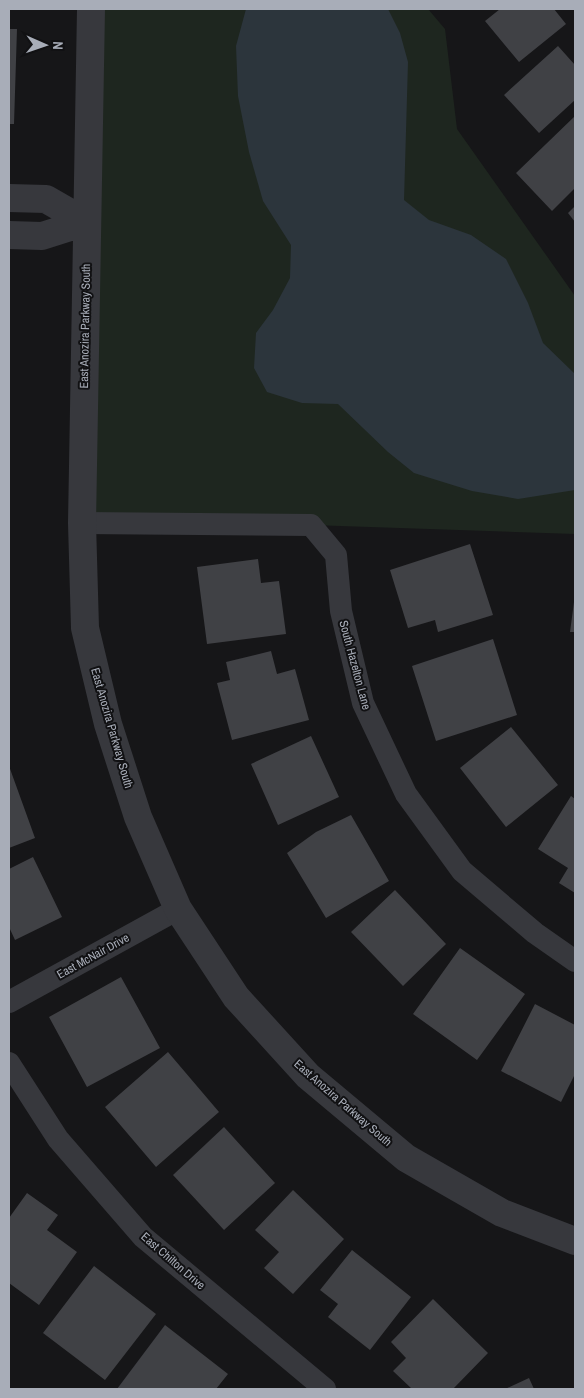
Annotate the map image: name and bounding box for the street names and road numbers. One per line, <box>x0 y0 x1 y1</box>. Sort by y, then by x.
street label: East Anozira Parkway South <box>76 264 94 388</box>
street label: South Hazelton Lane <box>335 619 375 711</box>
street label: East Anozira Parkway South <box>87 666 137 790</box>
street label: East McNair Drive <box>54 930 132 982</box>
street label: East Anozira Parkway South <box>291 1056 395 1150</box>
street label: East Chilton Drive <box>138 1229 208 1293</box>

